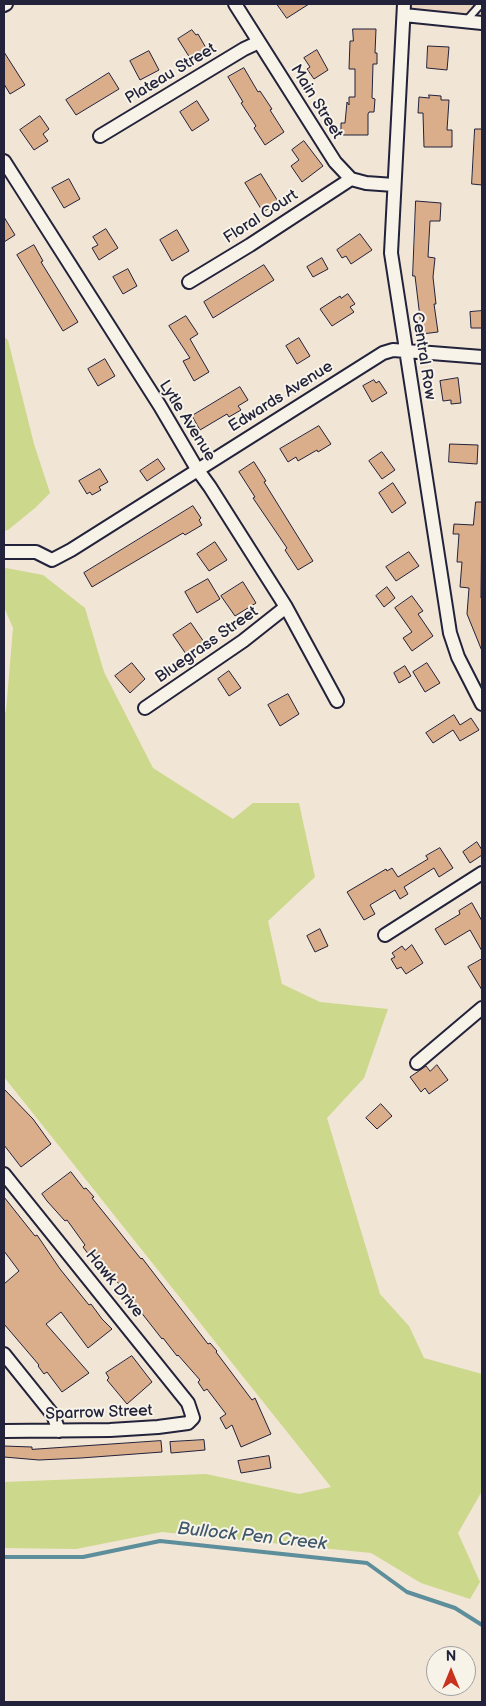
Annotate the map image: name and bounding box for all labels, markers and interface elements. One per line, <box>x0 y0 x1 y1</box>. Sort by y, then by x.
street label: Plateau Street <box>122 39 220 109</box>
street label: Main Street <box>286 61 346 143</box>
street label: Floral Court <box>220 186 302 248</box>
street label: Central Row <box>407 311 439 401</box>
street label: Edwards Avenue <box>225 357 337 437</box>
street label: Lytle Avenue <box>155 377 219 465</box>
street label: Bluegrass Street <box>152 603 262 687</box>
street label: Hawk Drive <box>81 1246 147 1322</box>
street label: Sparrow Street <box>45 1402 153 1424</box>
water label: Bullock Pen Creek <box>176 1518 328 1556</box>
north arrow <box>426 1646 476 1696</box>
text: N <box>446 1648 456 1665</box>

